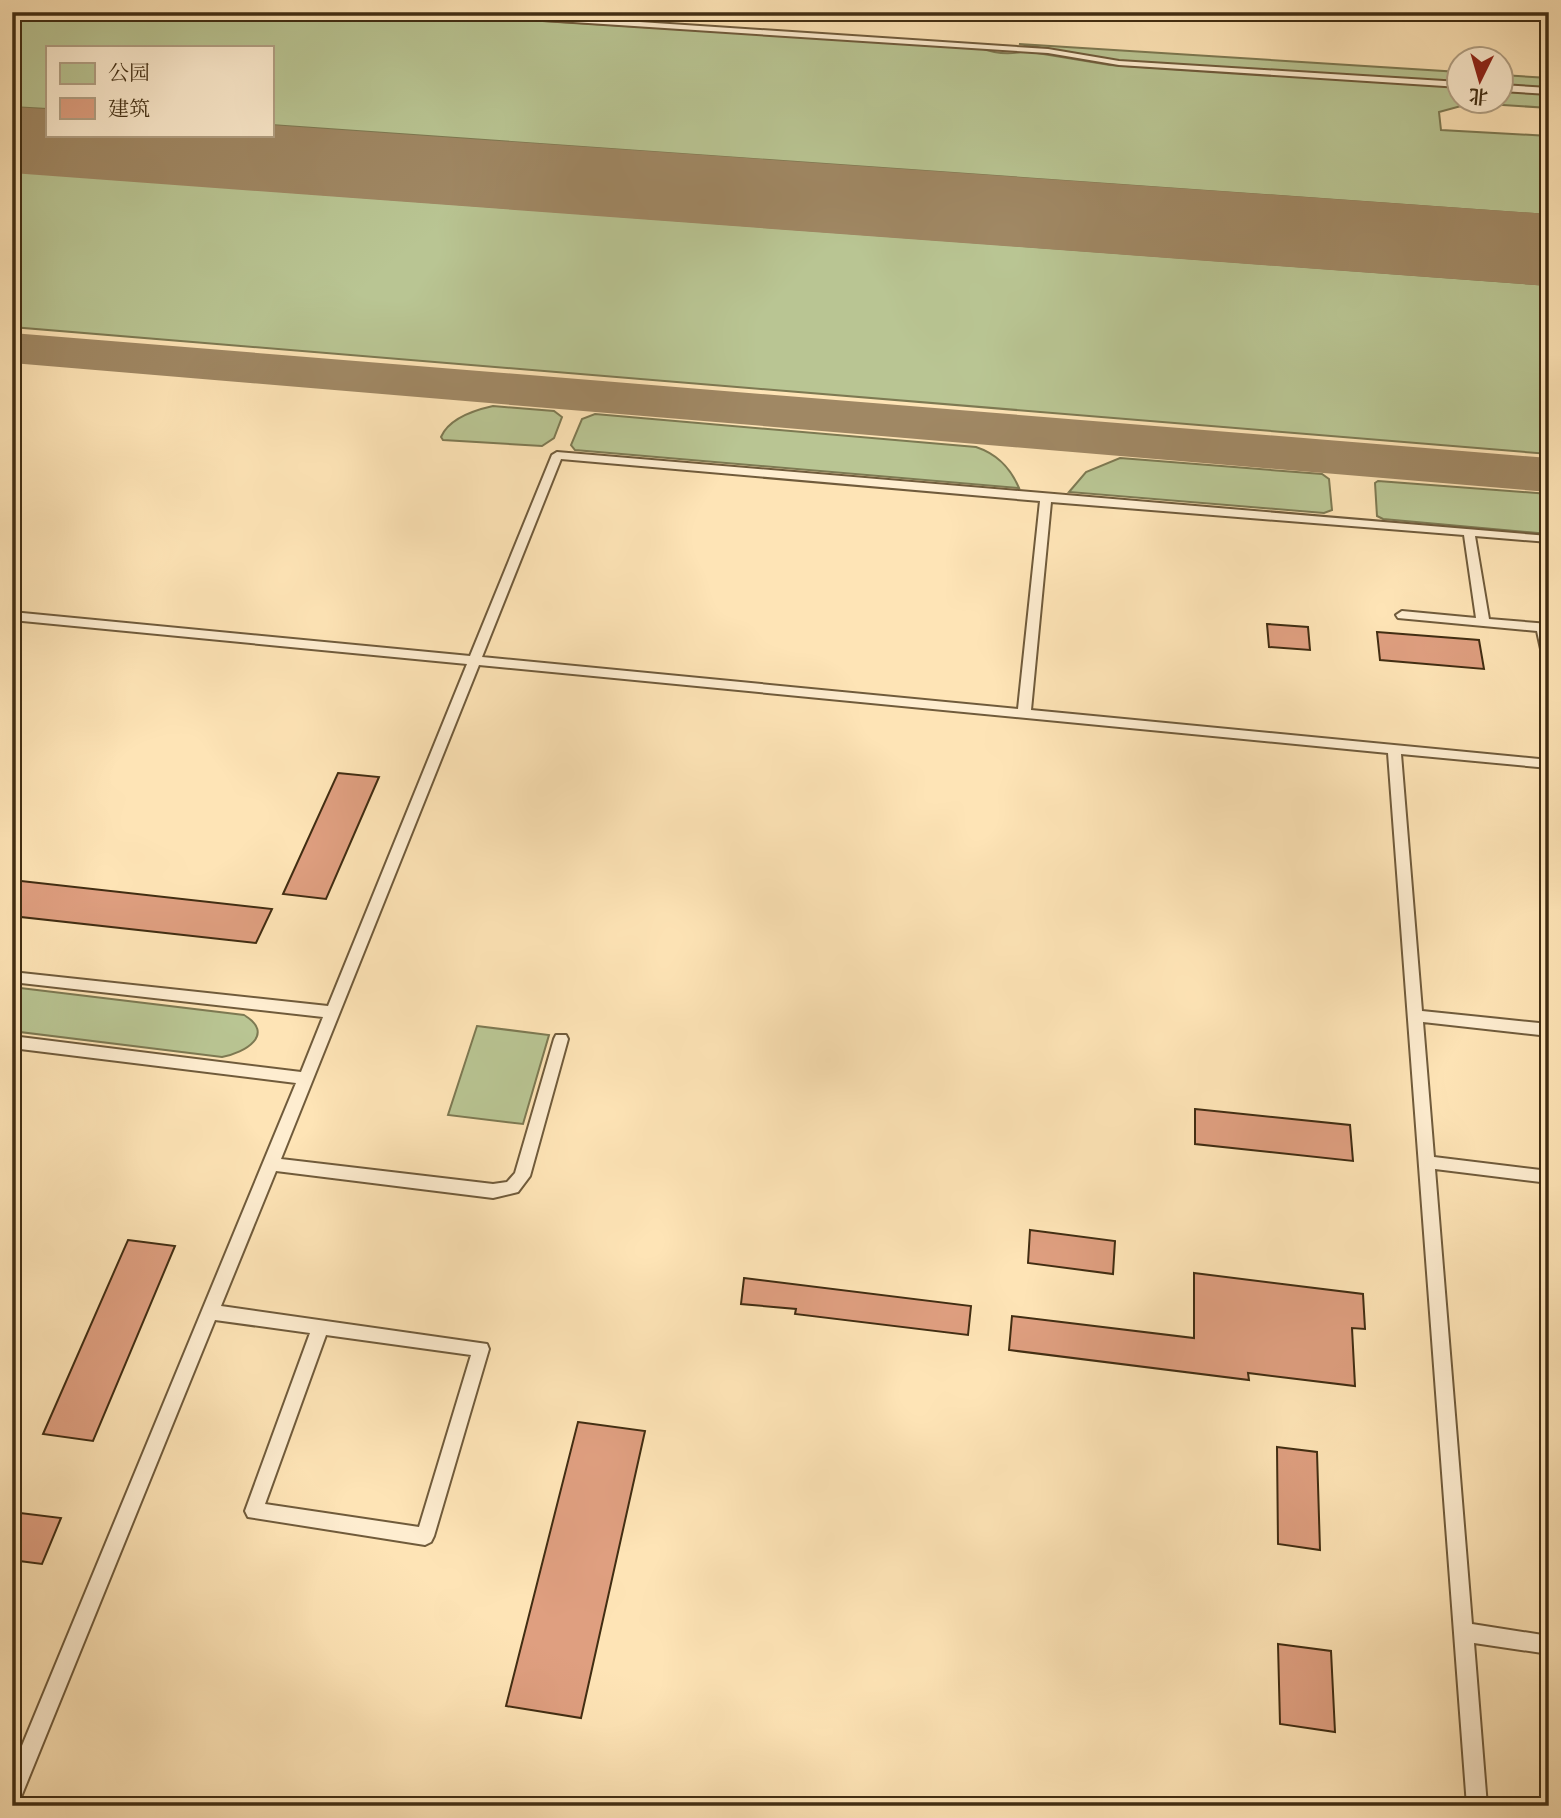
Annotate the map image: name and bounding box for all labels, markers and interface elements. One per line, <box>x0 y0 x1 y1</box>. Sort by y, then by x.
legend <box>46 46 273 136</box>
north arrow <box>1446 46 1516 116</box>
text: 公园 <box>108 60 150 89</box>
text: 北 <box>1468 81 1489 109</box>
text: 建筑 <box>108 96 150 125</box>

